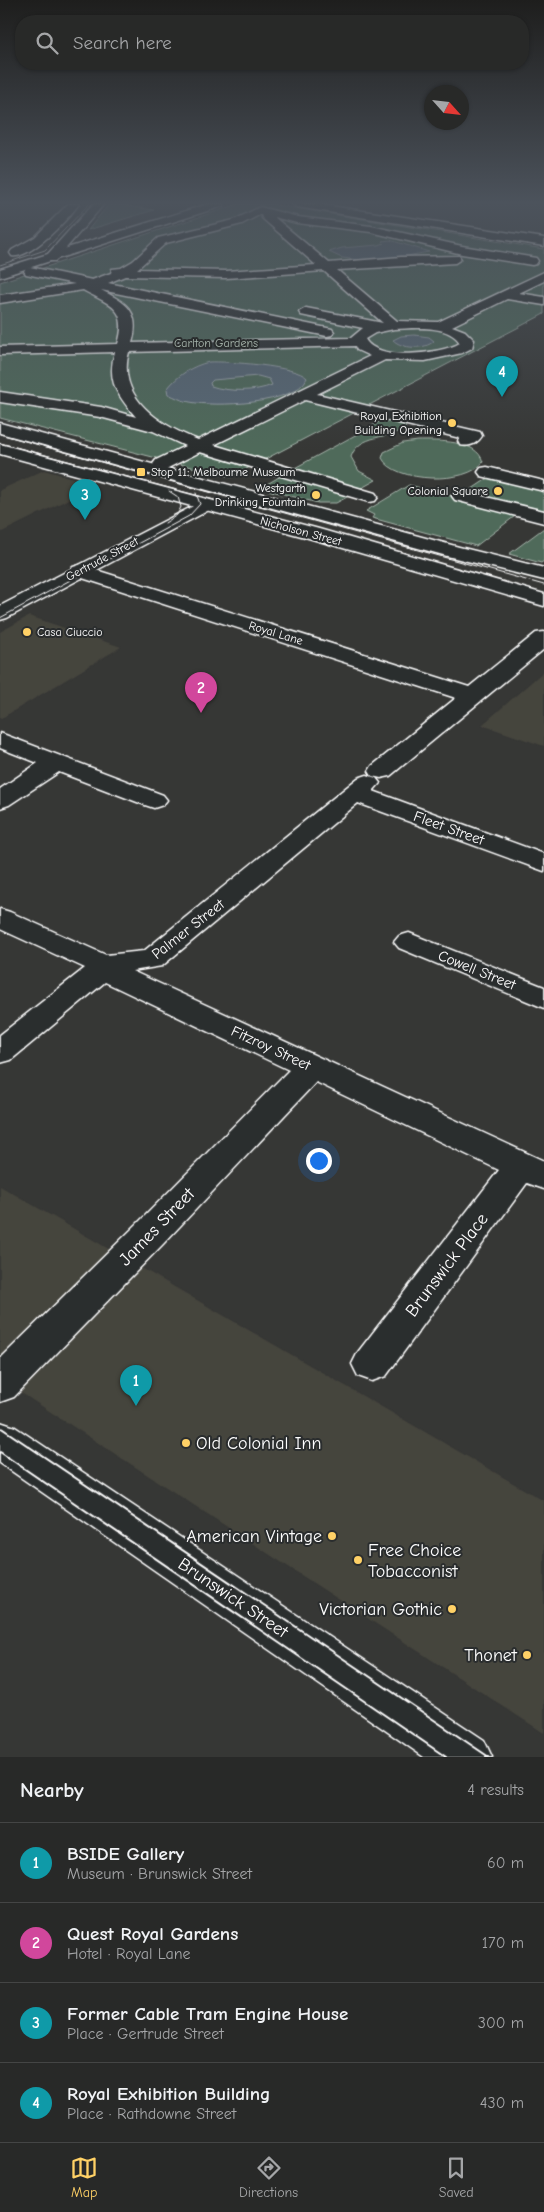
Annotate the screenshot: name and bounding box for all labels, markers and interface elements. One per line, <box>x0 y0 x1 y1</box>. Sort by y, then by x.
search box <box>15 15 529 70</box>
icon: search <box>33 29 61 57</box>
text: Search here <box>73 32 172 54</box>
north arrow <box>424 85 469 130</box>
park label: Carlton Gardens <box>174 336 258 350</box>
pin: 4 <box>486 356 518 397</box>
place label: Royal Exhibition Building Opening <box>355 409 442 437</box>
marker: Royal Exhibition Building Opening <box>446 417 458 429</box>
place label: Stop 11: Melbourne Museum <box>151 465 295 479</box>
marker: Stop 11: Melbourne Museum <box>135 466 147 478</box>
pin: 3 <box>69 479 101 520</box>
place label: Westgarth Drinking Fountain <box>215 481 306 509</box>
place label: Colonial Square <box>407 484 488 498</box>
marker: Colonial Square <box>492 485 504 497</box>
marker: Westgarth Drinking Fountain <box>310 489 322 501</box>
street label: Nicholson Street <box>259 513 344 549</box>
street label: Gertrude Street <box>63 534 141 584</box>
street label: Royal Lane <box>247 618 305 648</box>
place label: Casa Ciuccio <box>37 625 103 639</box>
marker: Casa Ciuccio <box>21 626 33 638</box>
pin: 2 <box>185 672 217 713</box>
street label: Fleet Street <box>411 807 487 849</box>
street label: Palmer Street <box>148 895 228 963</box>
street label: Cowell Street <box>435 946 519 994</box>
street label: Fitzroy Street <box>228 1022 314 1075</box>
your location <box>306 1148 332 1174</box>
street label: James Street <box>115 1183 200 1270</box>
street label: Brunswick Place <box>401 1209 493 1321</box>
pin: 1 <box>120 1365 152 1406</box>
place label: Old Colonial Inn <box>196 1433 321 1454</box>
marker: Old Colonial Inn <box>180 1437 192 1449</box>
place label: American Vintage <box>186 1526 322 1547</box>
marker: American Vintage <box>326 1530 338 1542</box>
place label: Free Choice Tobacconist <box>368 1540 461 1582</box>
street label: Brunswick Street <box>174 1553 293 1643</box>
marker: Free Choice Tobacconist <box>352 1554 364 1566</box>
place label: Victorian Gothic <box>319 1599 442 1620</box>
marker: Victorian Gothic <box>446 1603 458 1615</box>
place label: Thonet <box>464 1645 518 1666</box>
marker: Thonet <box>521 1649 533 1661</box>
text: Nearby <box>20 1778 84 1802</box>
text: 4 results <box>467 1781 524 1799</box>
text: BSIDE Gallery <box>67 1843 184 1865</box>
text: 1 <box>33 1854 39 1872</box>
text: 60 m <box>487 1854 524 1872</box>
text: Museum · Brunswick Street <box>67 1865 252 1883</box>
text: Quest Royal Gardens <box>67 1923 238 1945</box>
text: 2 <box>32 1934 40 1952</box>
text: 170 m <box>482 1934 524 1952</box>
text: Hotel · Royal Lane <box>67 1945 191 1963</box>
text: Former Cable Tram Engine House <box>67 2003 348 2025</box>
text: 3 <box>32 2014 40 2032</box>
text: 300 m <box>478 2014 524 2032</box>
text: Place · Gertrude Street <box>67 2025 224 2043</box>
text: Royal Exhibition Building <box>67 2083 270 2105</box>
text: 4 <box>32 2094 40 2112</box>
text: 430 m <box>480 2094 524 2112</box>
text: Place · Rathdowne Street <box>67 2105 236 2123</box>
tab: Map <box>70 2154 98 2201</box>
tab: Directions <box>239 2154 298 2201</box>
tab: Saved <box>439 2154 474 2201</box>

